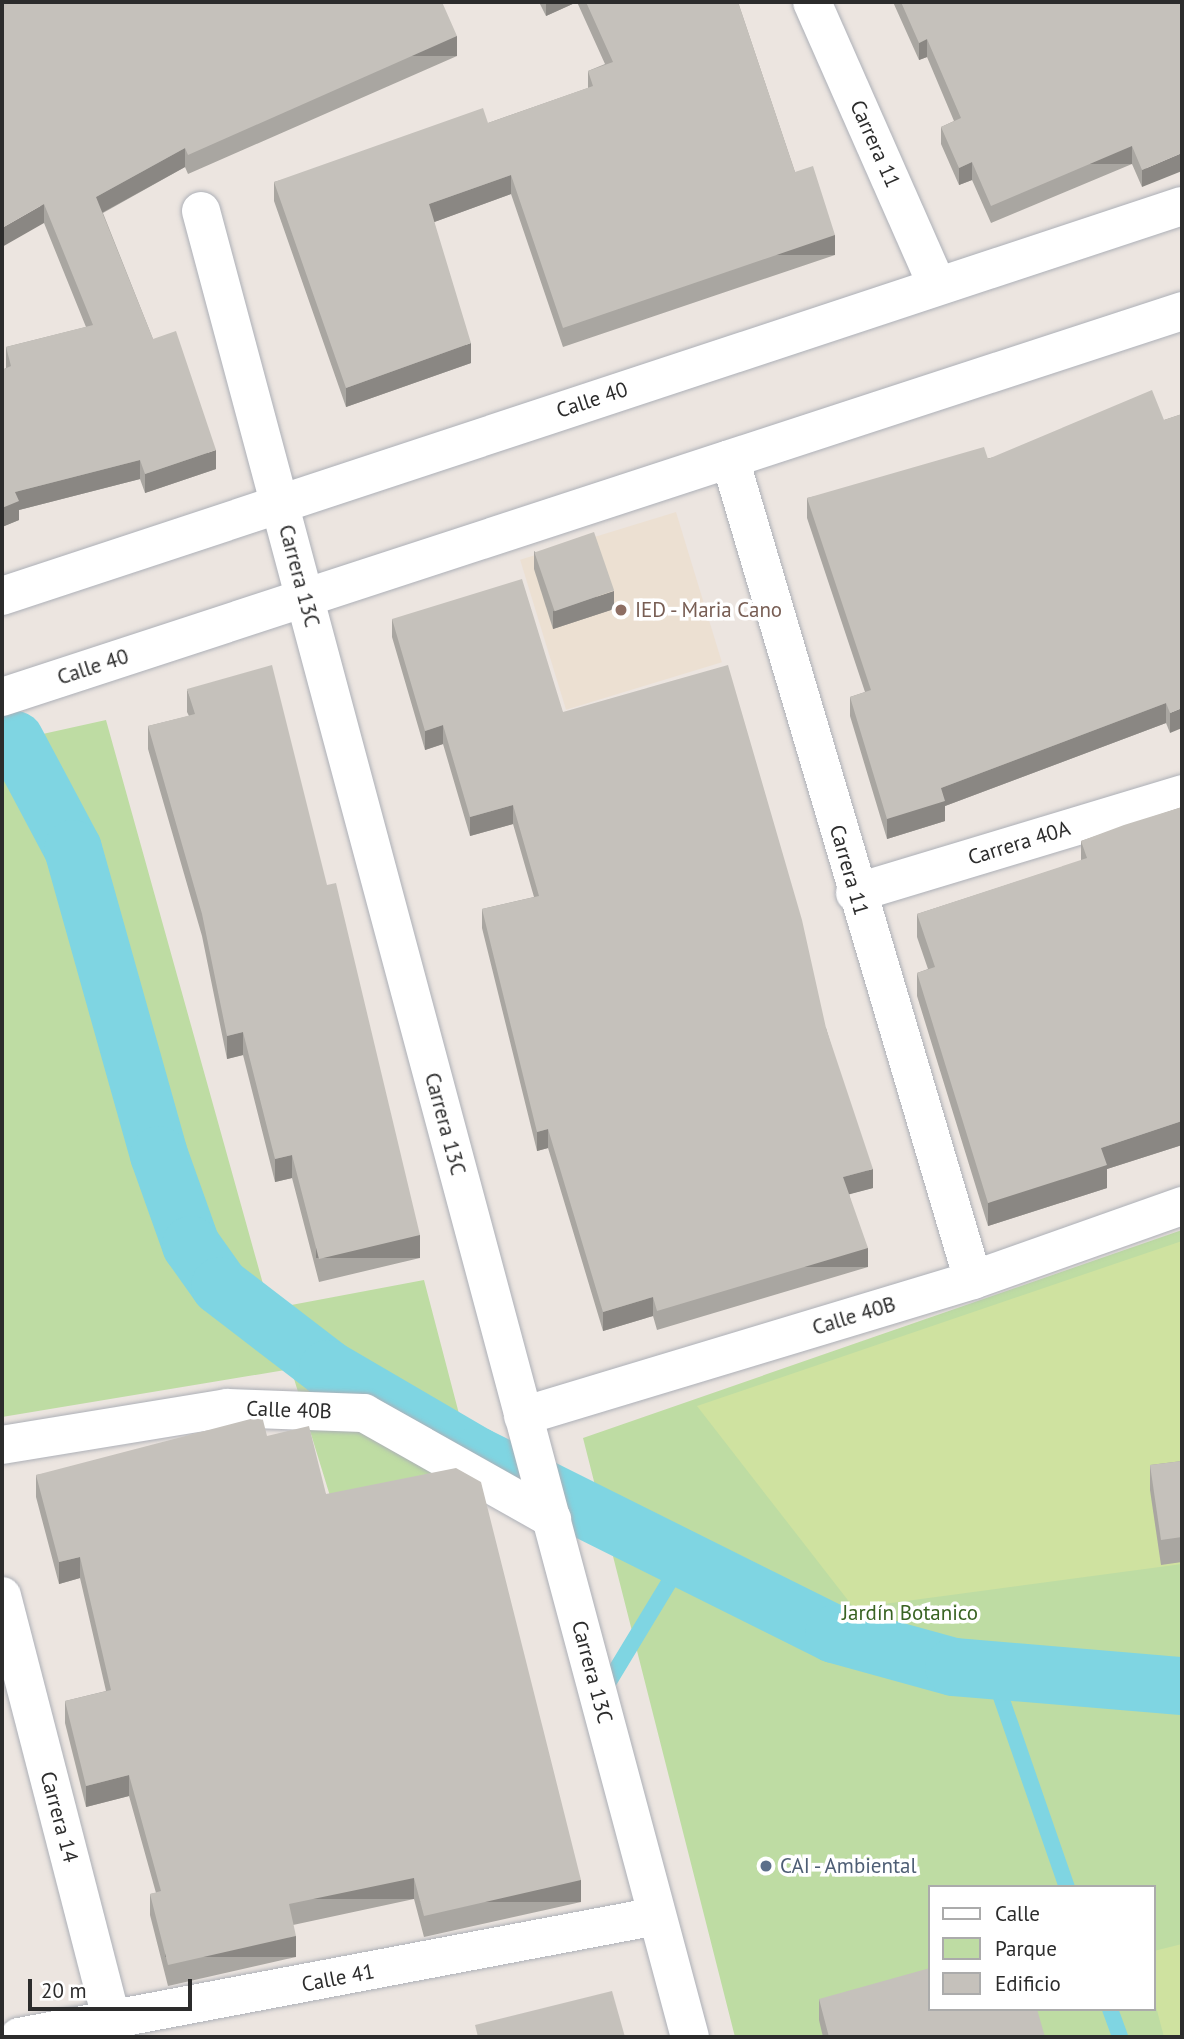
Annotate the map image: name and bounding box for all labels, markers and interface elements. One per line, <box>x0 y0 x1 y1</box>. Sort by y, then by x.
street label: Carrera 11 <box>845 96 905 192</box>
street label: Calle 40 <box>553 377 631 423</box>
street label: Carrera 13C <box>273 522 325 630</box>
place label: IED - Maria Cano <box>635 597 785 623</box>
marker: IED - Maria Cano <box>613 602 629 618</box>
street label: Calle 40 <box>54 644 132 690</box>
street label: Carrera 40A <box>965 816 1073 870</box>
street label: Carrera 11 <box>824 822 874 918</box>
street label: Carrera 13C <box>419 1070 471 1178</box>
street label: Calle 40B <box>809 1291 899 1341</box>
street label: Calle 40B <box>246 1396 332 1424</box>
park label: Jardín Botanico <box>842 1600 978 1626</box>
street label: Carrera 13C <box>566 1618 618 1726</box>
street label: Carrera 14 <box>35 1769 83 1865</box>
place label: CAI - Ambiental <box>780 1853 921 1879</box>
marker: CAI - Ambiental <box>758 1858 774 1874</box>
legend <box>928 1885 1156 2011</box>
text: Calle <box>995 1900 1040 1927</box>
text: Parque <box>995 1935 1057 1962</box>
street label: Calle 41 <box>300 1959 376 1997</box>
scale bar <box>32 1966 196 2010</box>
text: Edificio <box>995 1970 1061 1997</box>
text: 20 m <box>41 1977 87 2004</box>

